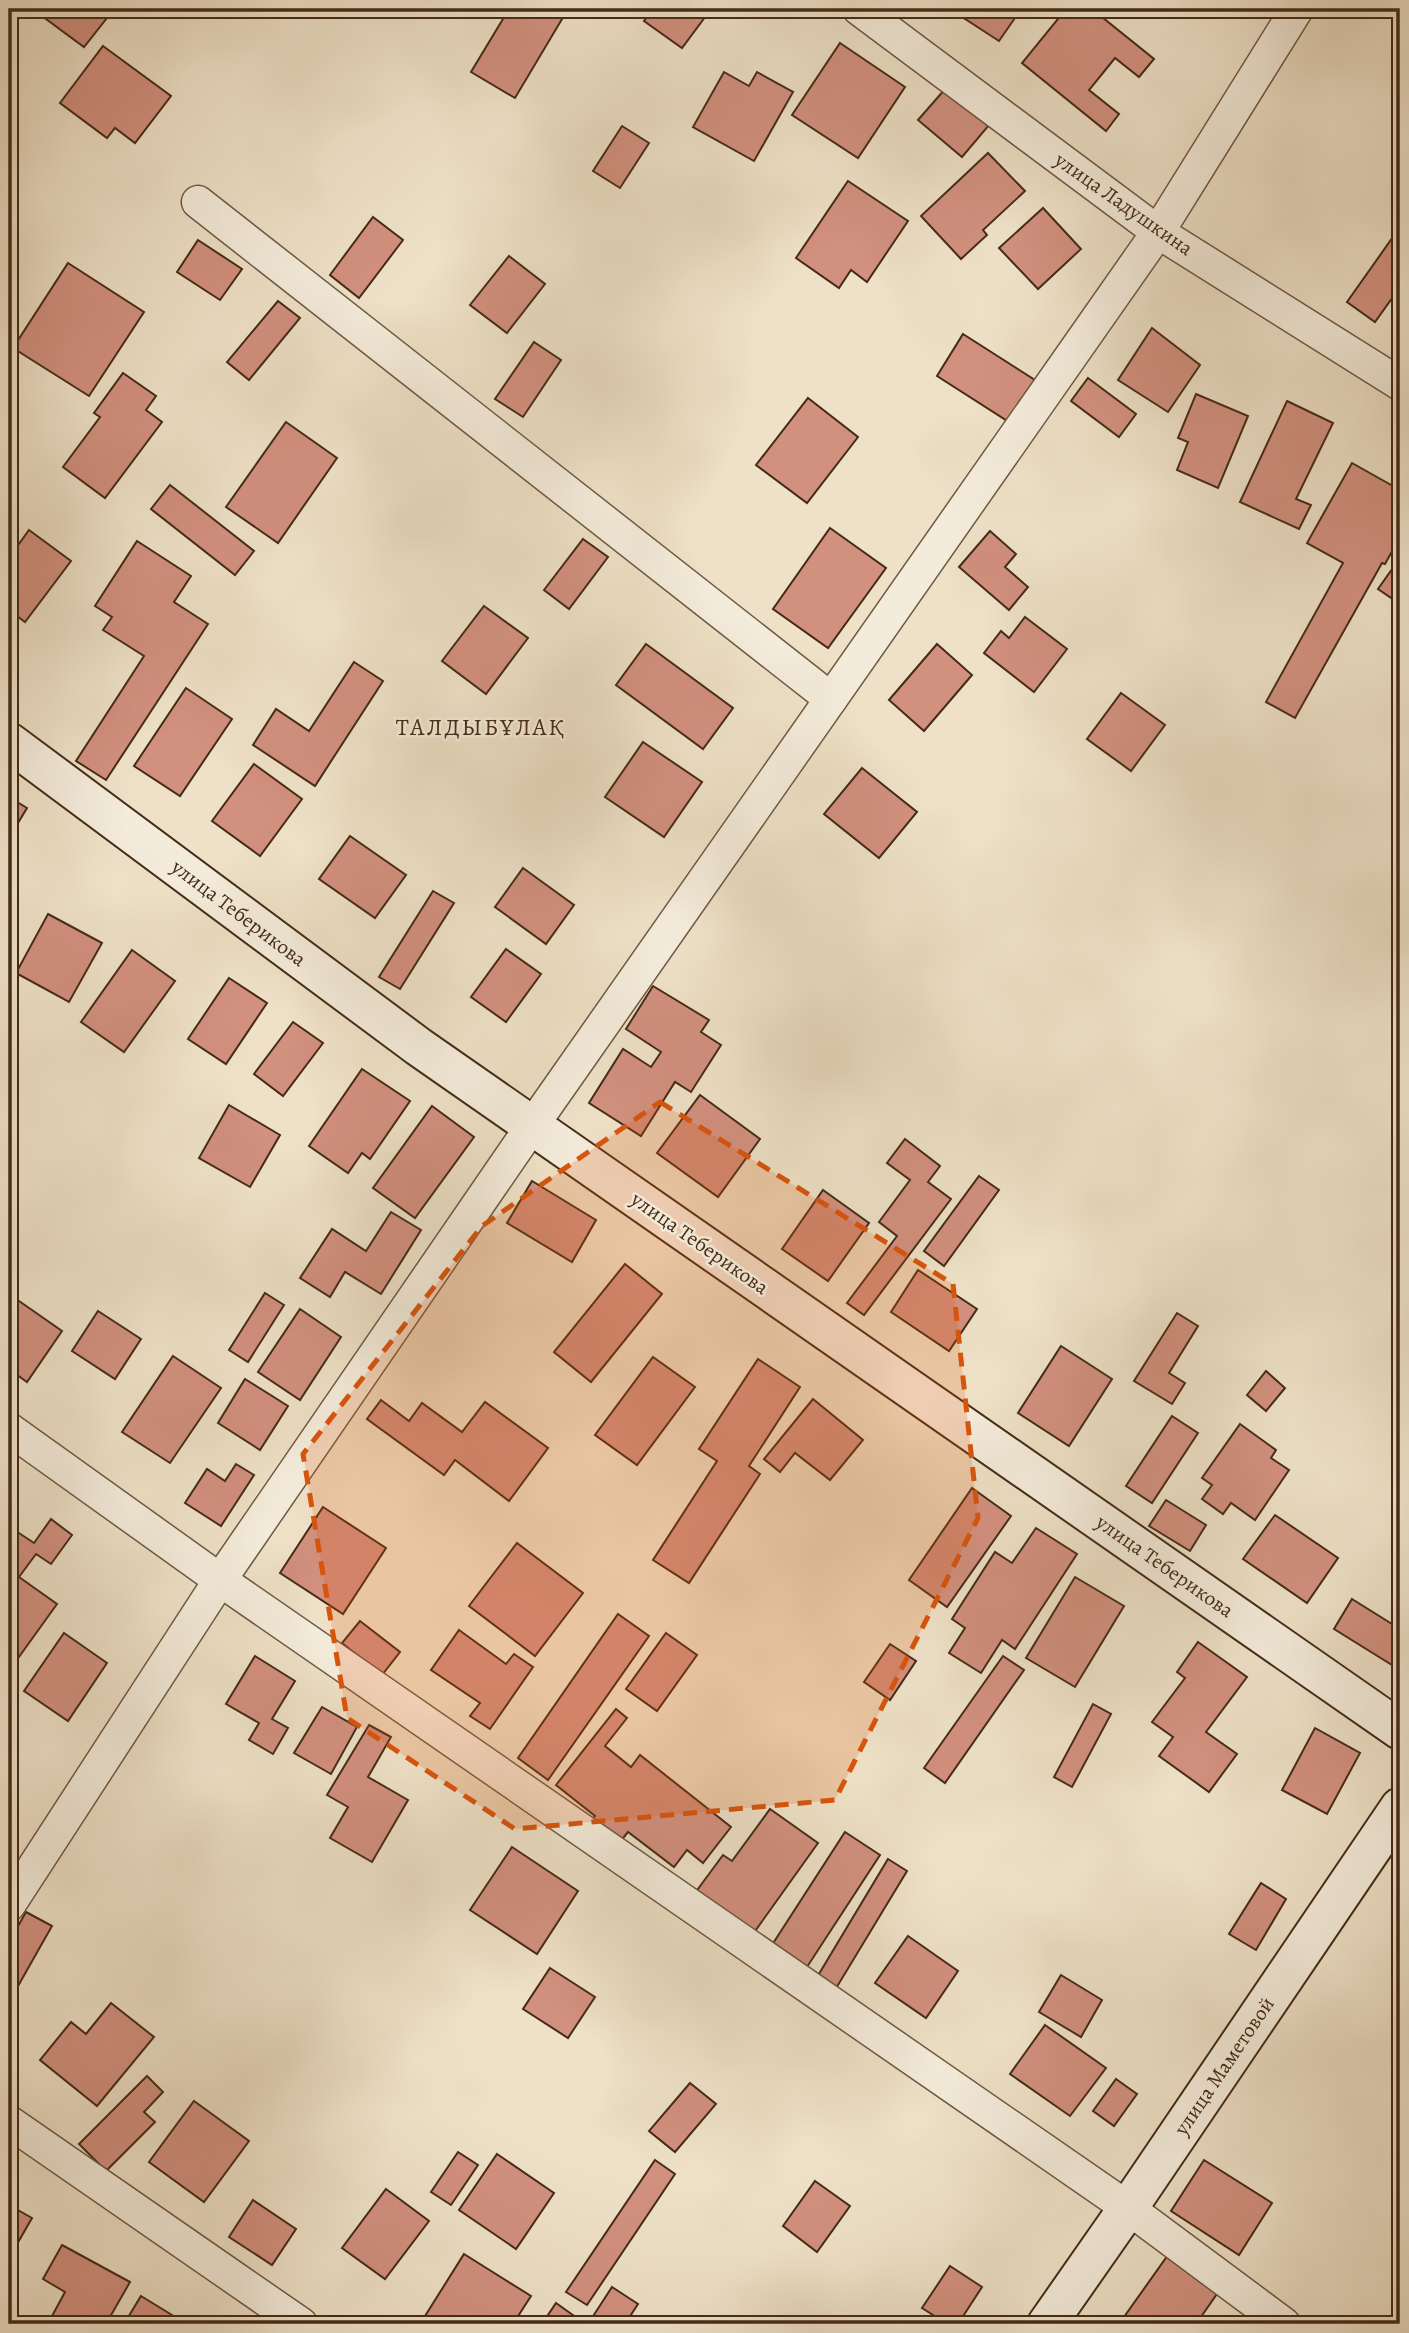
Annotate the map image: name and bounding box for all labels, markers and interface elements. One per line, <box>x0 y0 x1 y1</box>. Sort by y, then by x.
street label: улица Ладушкина <box>1048 145 1199 262</box>
district label: ТАЛДЫБҰЛАҚ <box>396 711 566 743</box>
street label: улица Теберикова <box>165 852 312 973</box>
street label: улица Теберикова <box>625 1184 775 1301</box>
street label: улица Теберикова <box>1090 1507 1240 1624</box>
street label: улица Маметовой <box>1167 1991 1281 2142</box>

